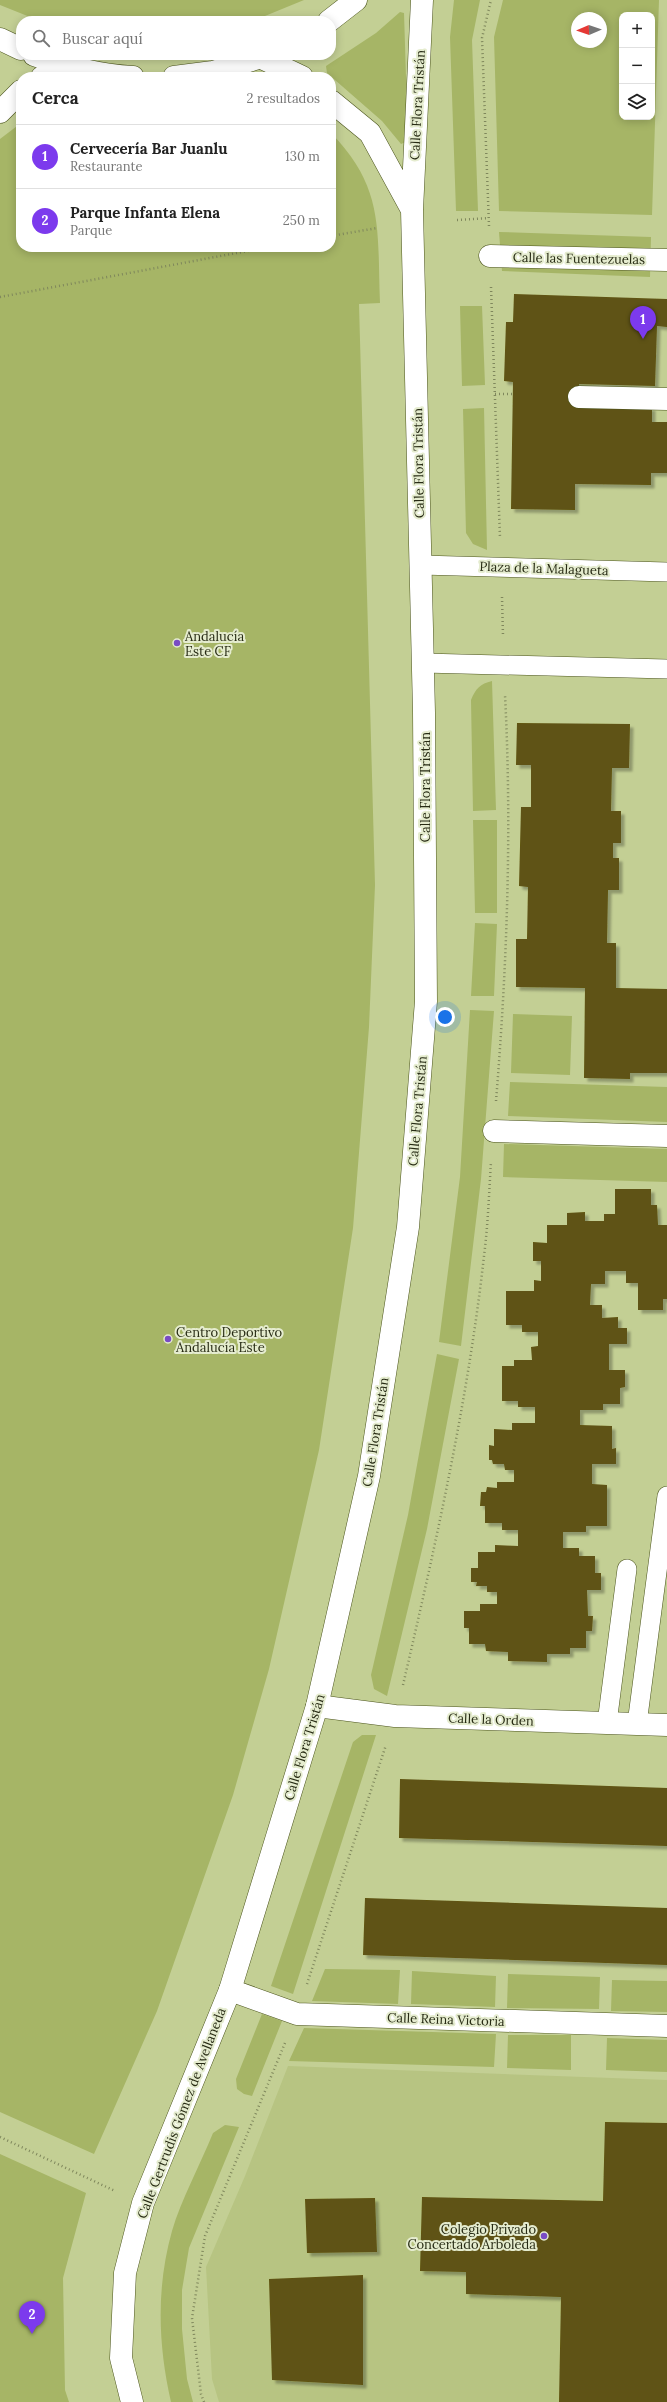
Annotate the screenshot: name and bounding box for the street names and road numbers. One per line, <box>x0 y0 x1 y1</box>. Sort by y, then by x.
street label: Calle Flora Tristán <box>406 49 429 161</box>
street label: Calle las Fuentezuelas <box>513 249 645 268</box>
street label: Calle Flora Tristán <box>409 408 428 518</box>
street label: Plaza de la Malagueta <box>479 558 609 579</box>
street label: Calle Flora Tristán <box>417 732 434 842</box>
street label: Calle Flora Tristán <box>404 1055 431 1167</box>
street label: Calle Flora Tristán <box>358 1376 393 1488</box>
street label: Calle Flora Tristán <box>280 1692 329 1802</box>
street label: Calle la Orden <box>448 1710 534 1729</box>
street label: Calle Gertrudis Gómez de Avellaneda <box>133 2005 230 2221</box>
street label: Calle Reina Victoria <box>387 2009 505 2030</box>

